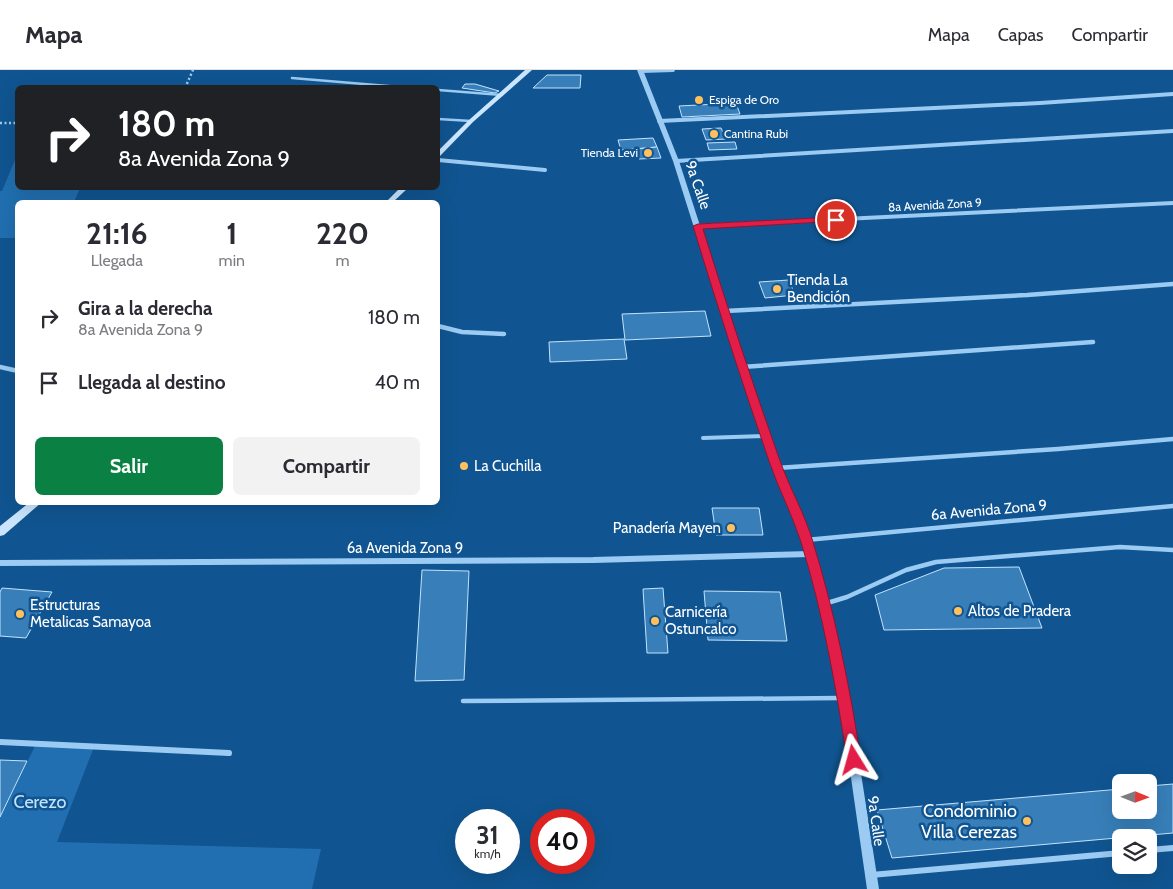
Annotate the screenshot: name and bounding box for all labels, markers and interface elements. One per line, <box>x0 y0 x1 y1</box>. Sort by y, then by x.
text: Mapa <box>25 20 82 49</box>
text: Mapa <box>928 24 970 46</box>
text: Capas <box>998 24 1044 46</box>
text: Compartir <box>1072 24 1148 46</box>
place label: Espiga de Oro <box>709 92 780 107</box>
marker: Espiga de Oro <box>693 94 705 106</box>
text: 180 m <box>118 102 215 145</box>
icon: right <box>35 105 100 170</box>
place label: Cantina Rubi <box>724 126 788 141</box>
marker: Cantina Rubi <box>708 128 720 140</box>
text: 8a Avenida Zona 9 <box>118 145 290 172</box>
place label: Tienda Levi <box>581 145 638 160</box>
marker: Tienda Levi <box>642 147 654 159</box>
street label: 9a Calle <box>681 158 715 212</box>
street label: 8a Avenida Zona 9 <box>888 195 982 214</box>
pin <box>815 199 857 241</box>
icon: arrive <box>822 206 850 234</box>
text: 21:16 <box>86 215 148 252</box>
text: 1 <box>226 215 237 252</box>
text: 220 <box>316 215 369 252</box>
text: Llegada <box>91 251 143 270</box>
text: min <box>219 251 245 270</box>
text: m <box>335 251 349 270</box>
place label: Tienda La Bendición <box>787 271 850 306</box>
marker: Tienda La Bendición <box>771 283 783 295</box>
text: Gira a la derecha <box>78 297 213 320</box>
icon: right <box>35 304 63 332</box>
text: 180 m <box>368 306 420 329</box>
text: 8a Avenida Zona 9 <box>78 320 203 339</box>
icon: arrive <box>35 369 63 397</box>
text: Llegada al destino <box>78 371 225 394</box>
text: 40 m <box>375 371 420 394</box>
button: Salir <box>35 437 223 495</box>
button: Compartir <box>233 437 420 495</box>
place label: La Cuchilla <box>474 457 542 475</box>
marker: La Cuchilla <box>458 460 470 472</box>
street label: 6a Avenida Zona 9 <box>930 496 1048 524</box>
place label: Panadería Mayen <box>613 519 721 537</box>
marker: Panadería Mayen <box>725 522 737 534</box>
street label: 6a Avenida Zona 9 <box>347 539 463 557</box>
place label: Estructuras Metalicas Samayoa <box>30 596 152 631</box>
place label: Altos de Pradera <box>968 602 1072 620</box>
place label: Carnicería Ostuncalco <box>665 603 736 638</box>
marker: Altos de Pradera <box>952 605 964 617</box>
marker: Estructuras Metalicas Samayoa <box>14 608 26 620</box>
marker: Carnicería Ostuncalco <box>649 615 661 627</box>
position arrow <box>827 733 879 785</box>
north arrow <box>1112 774 1158 819</box>
map controls <box>1112 774 1157 874</box>
park label: Cerezo <box>14 791 67 813</box>
street label: 9a Calle <box>864 795 888 847</box>
place label: Condominio Villa Cerezas <box>921 800 1017 843</box>
speed limit sign: 40 <box>530 809 595 874</box>
marker: Condominio Villa Cerezas <box>1021 815 1033 827</box>
text: 31 <box>476 820 499 850</box>
button: layers <box>1112 829 1157 874</box>
text: km/h <box>474 846 501 861</box>

